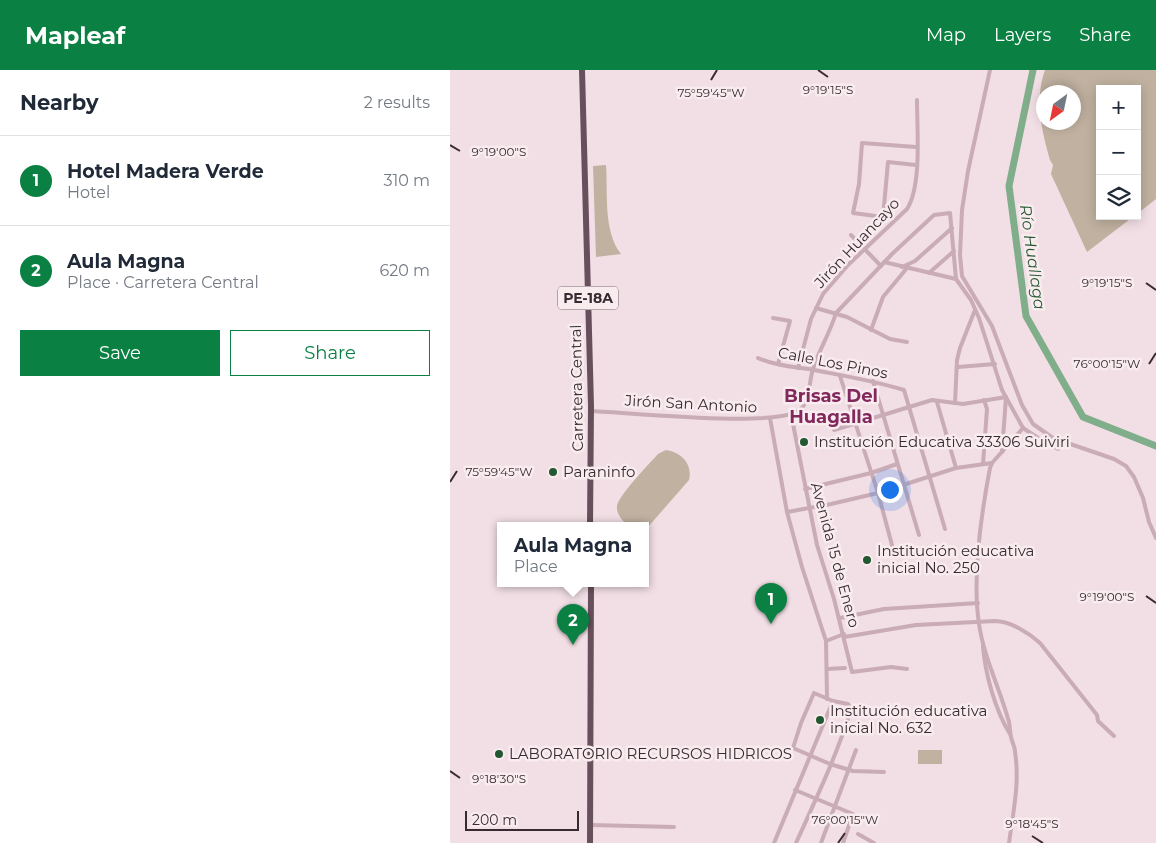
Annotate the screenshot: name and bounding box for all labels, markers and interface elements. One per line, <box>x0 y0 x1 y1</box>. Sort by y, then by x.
text: Mapleaf <box>25 21 125 50</box>
text: Map <box>926 24 966 46</box>
text: Layers <box>994 24 1051 46</box>
text: Share <box>1079 24 1131 46</box>
text: 9°19'15"S <box>803 82 853 97</box>
text: 75°59'45"W <box>677 85 745 100</box>
north arrow <box>1036 85 1081 130</box>
map controls <box>1096 85 1141 220</box>
button: + <box>1096 85 1141 130</box>
text: Nearby <box>20 90 99 115</box>
text: 2 results <box>364 93 430 112</box>
button: − <box>1096 130 1141 175</box>
text: 9°19'00"S <box>472 144 526 159</box>
text: Hotel Madera Verde <box>67 160 264 183</box>
text: 1 <box>33 171 39 190</box>
text: 310 m <box>383 171 430 190</box>
button: layers <box>1096 175 1141 220</box>
text: Hotel <box>67 183 110 202</box>
street label: Jirón Huancayo <box>809 194 903 292</box>
water label: Río Huallaga <box>1016 203 1049 311</box>
text: Aula Magna <box>67 250 185 273</box>
text: 2 <box>31 261 41 280</box>
text: 620 m <box>379 261 430 280</box>
text: Place · Carretera Central <box>67 273 259 292</box>
text: 9°19'15"S <box>1082 275 1132 290</box>
road number: PE-18A <box>558 287 618 310</box>
street label: Carretera Central <box>566 324 587 452</box>
button: Save <box>20 330 220 376</box>
button: Share <box>230 330 430 376</box>
street label: Calle Los Pinos <box>777 343 890 382</box>
text: 76°00'15"W <box>1074 356 1140 371</box>
district label: Brisas Del Huagalla <box>784 385 878 428</box>
street label: Jirón San Antonio <box>623 390 758 416</box>
place label: Institución Educativa 33306 Suiviri <box>814 432 1070 451</box>
marker: Institución Educativa 33306 Suiviri <box>798 436 810 448</box>
place label: Paraninfo <box>563 462 635 481</box>
text: 75°59'45"W <box>465 464 533 479</box>
marker: Paraninfo <box>547 466 559 478</box>
your location <box>877 477 903 503</box>
street label: Avenida 15 de Enero <box>807 480 864 630</box>
popup <box>497 522 649 587</box>
text: Aula Magna <box>514 534 632 557</box>
place label: Institución educativa inicial No. 250 <box>877 541 1034 577</box>
marker: Institución educativa inicial No. 250 <box>861 554 873 566</box>
text: Place <box>514 557 558 576</box>
pin: 1 <box>755 583 787 624</box>
text: 9°19'00"S <box>1080 589 1134 604</box>
pin: 2 <box>557 604 589 645</box>
place label: Institución educativa inicial No. 632 <box>830 701 987 737</box>
marker: Institución educativa inicial No. 632 <box>814 714 826 726</box>
place label: LABORATORIO RECURSOS HIDRICOS <box>509 744 792 763</box>
marker: LABORATORIO RECURSOS HIDRICOS <box>493 748 505 760</box>
text: 9°18'30"S <box>472 771 526 786</box>
scale bar <box>465 808 579 831</box>
text: 200 m <box>472 811 517 829</box>
text: 76°00'15"W <box>812 812 878 827</box>
text: 9°18'45"S <box>1005 816 1059 831</box>

